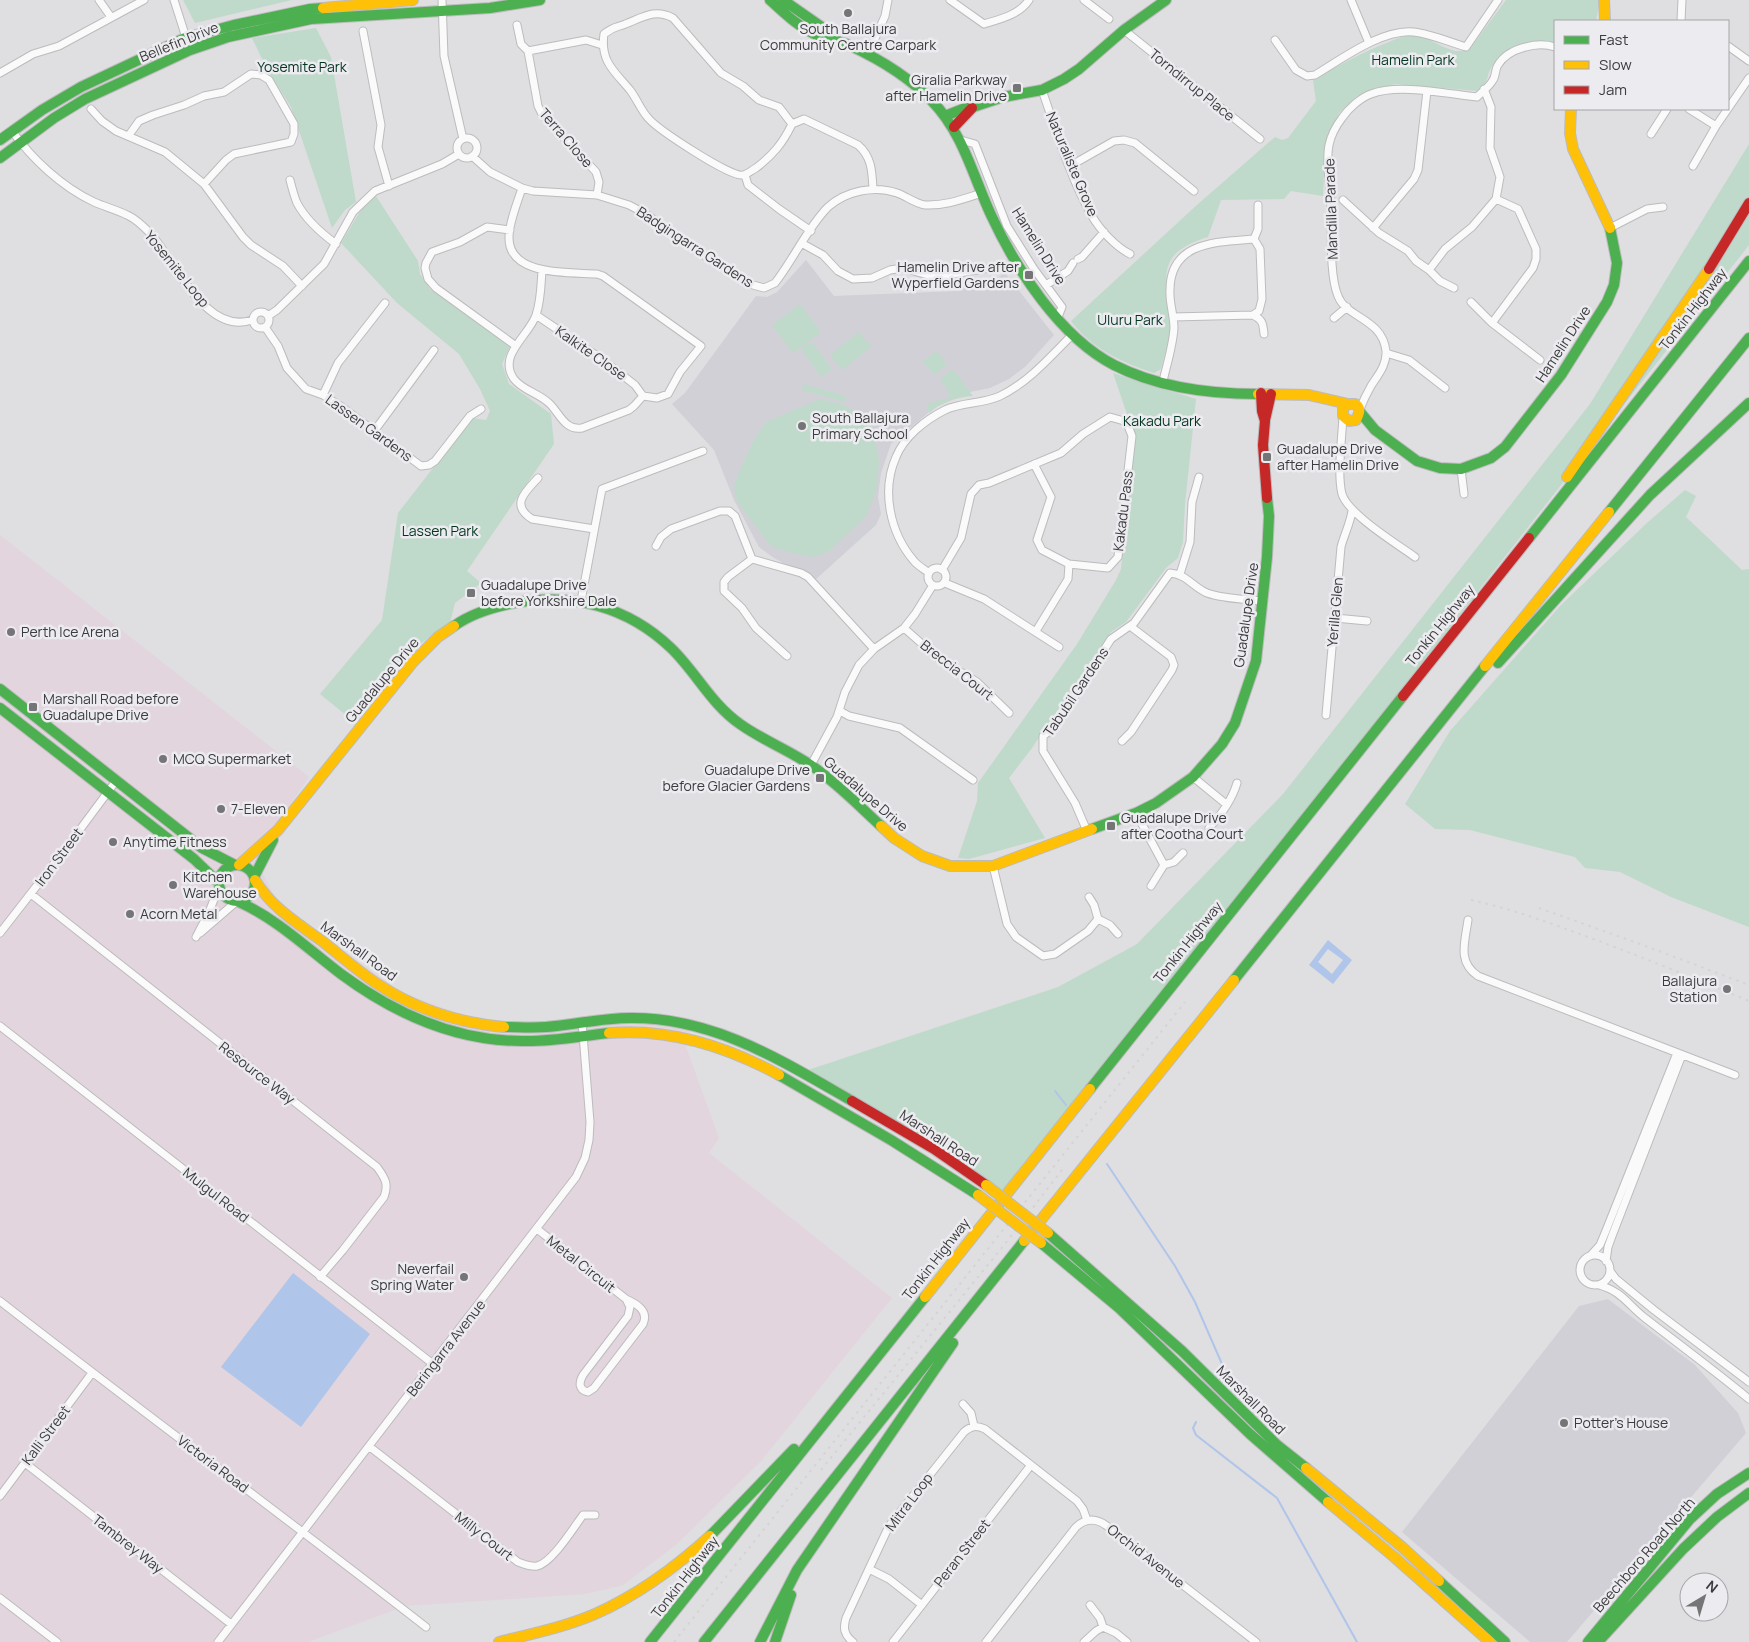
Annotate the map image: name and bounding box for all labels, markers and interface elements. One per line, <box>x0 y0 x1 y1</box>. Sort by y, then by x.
marker: South Ballajura Community Centre Carpark <box>842 7 854 19</box>
street label: Bellefin Drive <box>136 17 221 66</box>
place label: South Ballajura Community Centre Carpark <box>760 19 937 54</box>
legend <box>1554 20 1729 110</box>
text: Fast <box>1599 29 1628 50</box>
street label: Torndirrup Place <box>1145 44 1239 125</box>
park label: Hamelin Park <box>1372 50 1456 69</box>
text: Slow <box>1599 54 1632 75</box>
park label: Yosemite Park <box>257 57 348 76</box>
place label: Giralia Parkway after Hamelin Drive <box>885 70 1008 105</box>
text: Jam <box>1599 79 1627 100</box>
marker: Giralia Parkway after Hamelin Drive <box>1011 82 1023 94</box>
street label: Terra Close <box>535 104 597 171</box>
street label: Naturaliste Grove <box>1042 109 1103 219</box>
street label: Mandilla Parade <box>1319 158 1342 260</box>
street label: Badgingarra Gardens <box>633 202 757 291</box>
street label: Hamelin Drive <box>1008 203 1071 288</box>
street label: Yosemite Loop <box>141 226 214 311</box>
place label: Hamelin Drive after Wyperfield Gardens <box>892 257 1019 292</box>
street label: Tonkin Highway <box>1654 263 1731 354</box>
marker: Hamelin Drive after Wyperfield Gardens <box>1023 269 1035 281</box>
street label: Hamelin Drive <box>1531 302 1594 386</box>
park label: Uluru Park <box>1097 310 1164 329</box>
street label: Kalkite Close <box>552 321 631 384</box>
street label: Lassen Gardens <box>322 390 417 466</box>
place label: South Ballajura Primary School <box>812 408 909 443</box>
park label: Kakadu Park <box>1123 411 1202 430</box>
marker: South Ballajura Primary School <box>796 420 808 432</box>
place label: Guadalupe Drive after Hamelin Drive <box>1277 439 1399 474</box>
marker: Guadalupe Drive after Hamelin Drive <box>1261 451 1273 463</box>
street label: Kakadu Pass <box>1108 470 1137 552</box>
park label: Lassen Park <box>402 521 479 540</box>
street label: Guadalupe Drive <box>1229 561 1262 669</box>
place label: Guadalupe Drive before Yorkshire Dale <box>481 575 617 610</box>
street label: Yerilla Glen <box>1322 576 1347 648</box>
street label: Tonkin Highway <box>1401 579 1479 669</box>
marker: Guadalupe Drive before Yorkshire Dale <box>465 587 477 599</box>
place label: Perth Ice Arena <box>21 622 119 641</box>
marker: Perth Ice Arena <box>5 626 17 638</box>
street label: Guadalupe Drive <box>340 633 423 726</box>
street label: Breccia Court <box>917 635 998 704</box>
street label: Tabubil Gardens <box>1039 643 1113 740</box>
place label: Marshall Road before Guadalupe Drive <box>43 689 179 724</box>
marker: Marshall Road before Guadalupe Drive <box>27 701 39 713</box>
place label: MCQ Supermarket <box>173 749 292 768</box>
street label: Guadalupe Drive <box>820 752 912 835</box>
marker: MCQ Supermarket <box>157 753 169 765</box>
place label: Guadalupe Drive before Glacier Gardens <box>662 760 810 795</box>
marker: Guadalupe Drive before Glacier Gardens <box>814 772 826 784</box>
place label: 7-Eleven <box>231 799 286 818</box>
marker: 7-Eleven <box>215 803 227 815</box>
place label: Guadalupe Drive after Cootha Court <box>1121 808 1244 843</box>
marker: Guadalupe Drive after Cootha Court <box>1105 820 1117 832</box>
street label: Iron Street <box>30 823 87 890</box>
place label: Anytime Fitness <box>123 832 227 851</box>
marker: Anytime Fitness <box>107 836 119 848</box>
place label: Kitchen Warehouse <box>183 867 257 902</box>
marker: Kitchen Warehouse <box>167 879 179 891</box>
street label: Tonkin Highway <box>1149 896 1227 986</box>
place label: Acorn Metal <box>140 904 217 923</box>
marker: Acorn Metal <box>124 908 136 920</box>
street label: Marshall Road <box>317 916 401 985</box>
place label: Ballajura Station <box>1662 971 1717 1006</box>
marker: Ballajura Station <box>1721 983 1733 995</box>
street label: Resource Way <box>215 1037 300 1109</box>
street label: Marshall Road <box>896 1105 982 1170</box>
street label: Mulgul Road <box>179 1163 253 1226</box>
street label: Tonkin Highway <box>897 1213 974 1304</box>
street label: Metal Circuit <box>543 1231 620 1297</box>
place label: Neverfail Spring Water <box>371 1259 454 1294</box>
marker: Neverfail Spring Water <box>458 1271 470 1283</box>
street label: Beringarra Avenue <box>402 1295 489 1400</box>
street label: Marshall Road <box>1213 1361 1290 1438</box>
street label: Kalli Street <box>17 1401 74 1468</box>
place label: Potter's House <box>1574 1413 1668 1432</box>
marker: Potter's House <box>1558 1417 1570 1429</box>
street label: Victoria Road <box>174 1430 253 1497</box>
street label: Mitra Loop <box>881 1469 937 1535</box>
street label: Beechboro Road North <box>1588 1493 1699 1616</box>
street label: Milly Court <box>451 1507 518 1565</box>
street label: Tambrey Way <box>89 1510 168 1578</box>
street label: Peran Street <box>929 1514 994 1591</box>
street label: Orchid Avenue <box>1104 1519 1189 1592</box>
street label: Tonkin Highway <box>646 1531 723 1622</box>
north arrow <box>1679 1572 1729 1622</box>
text: N <box>1702 1576 1722 1597</box>

